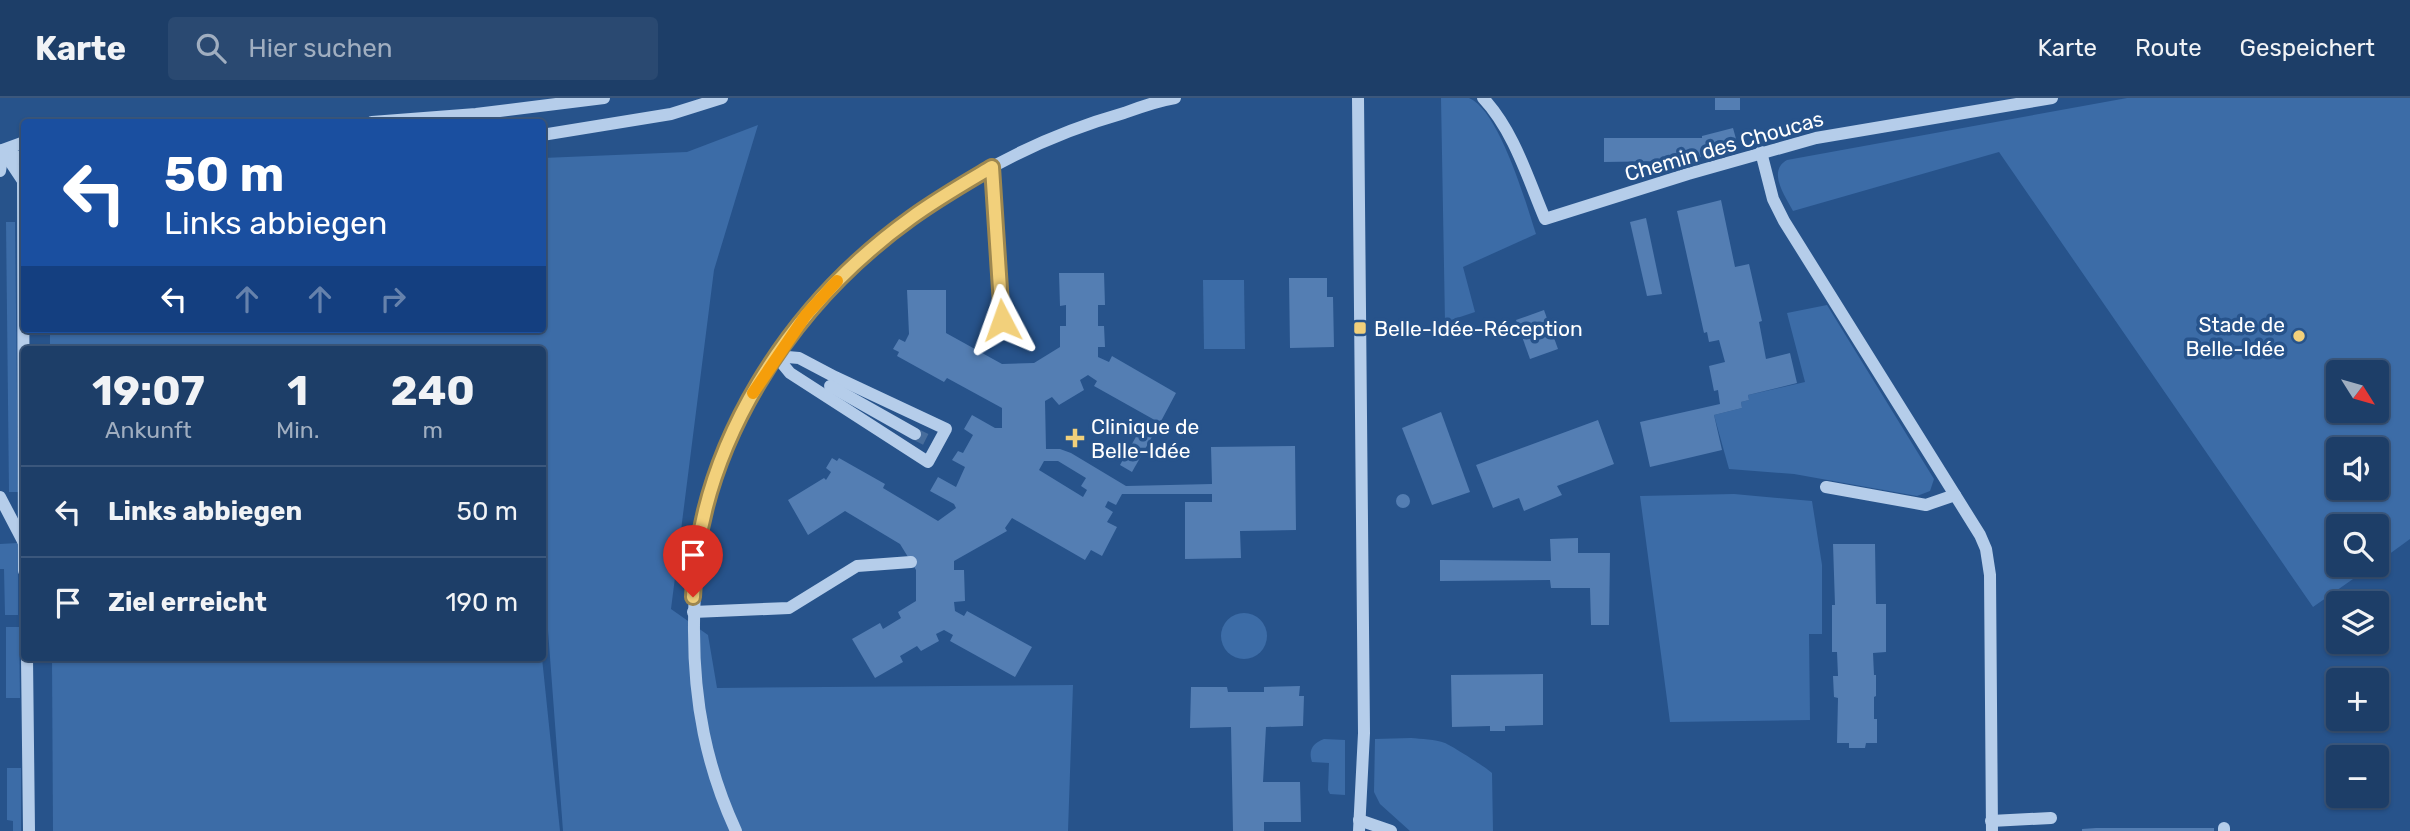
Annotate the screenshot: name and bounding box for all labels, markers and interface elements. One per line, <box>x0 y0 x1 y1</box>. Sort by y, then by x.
search box <box>168 17 658 80</box>
text: Karte <box>35 29 126 68</box>
icon: search <box>192 29 230 67</box>
text: Hier suchen <box>248 33 393 64</box>
text: Karte <box>2038 34 2097 62</box>
text: Route <box>2135 34 2202 62</box>
text: Gespeichert <box>2240 34 2375 62</box>
street label: Chemin des Choucas <box>1622 106 1826 186</box>
text: 50 m <box>164 145 284 203</box>
icon: left <box>49 147 140 238</box>
text: Links abbiegen <box>164 204 387 242</box>
icon: left <box>155 280 193 318</box>
icon: ahead <box>228 280 266 318</box>
icon: ahead <box>301 280 339 318</box>
icon: right <box>374 280 412 318</box>
position arrow <box>965 283 1039 357</box>
place label: Stade de Belle-Idée <box>2185 312 2285 361</box>
place label: Belle-Idée-Réception <box>1374 316 1583 341</box>
marker: Belle-Idée-Réception <box>1352 320 1368 336</box>
marker: Stade de Belle-Idée <box>2291 328 2307 344</box>
north arrow <box>2326 360 2389 424</box>
map controls <box>2326 360 2389 808</box>
text: 19:07 <box>92 366 205 416</box>
text: 1 <box>287 366 308 416</box>
text: 240 <box>391 366 475 416</box>
place label: Clinique de Belle-Idée <box>1091 414 1199 463</box>
text: Ankunft <box>105 416 192 444</box>
text: Min. <box>276 416 319 444</box>
text: m <box>422 416 443 444</box>
marker: Clinique de Belle-Idée <box>1065 428 1085 448</box>
button: sound <box>2326 437 2389 500</box>
icon: left <box>49 493 87 531</box>
text: Links abbiegen <box>108 496 302 527</box>
text: 50 m <box>457 496 518 527</box>
button: search <box>2326 514 2389 577</box>
pin <box>663 525 723 597</box>
icon: arrive <box>674 536 712 574</box>
icon: arrive <box>49 584 87 622</box>
text: Ziel erreicht <box>108 587 267 618</box>
text: 190 m <box>445 587 518 618</box>
button: layers <box>2326 591 2389 654</box>
button: + <box>2326 668 2389 731</box>
button: − <box>2326 745 2389 808</box>

